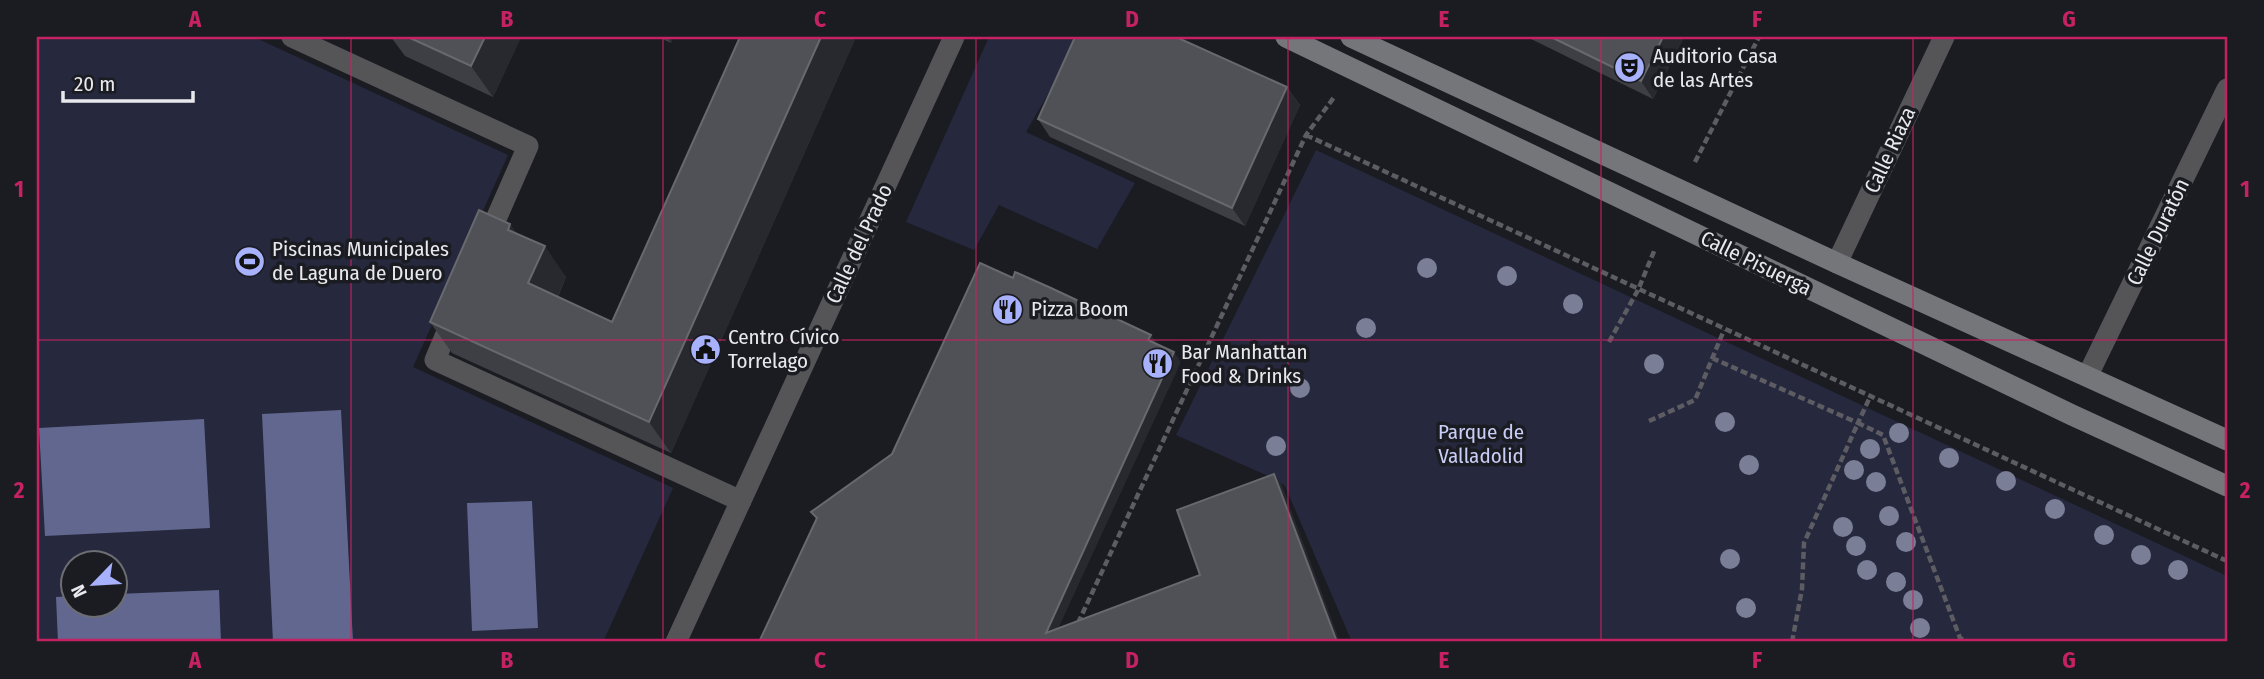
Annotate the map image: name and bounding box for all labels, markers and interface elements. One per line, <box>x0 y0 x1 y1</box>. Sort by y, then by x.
text: A <box>188 5 202 33</box>
text: B <box>501 5 514 33</box>
text: C <box>814 5 826 33</box>
text: D <box>1125 5 1139 33</box>
text: E <box>1439 5 1450 33</box>
text: F <box>1752 5 1762 33</box>
text: G <box>2062 5 2076 33</box>
place label: Auditorio Casa de las Artes <box>1653 43 1778 93</box>
theatre icon: Auditorio Casa de las Artes <box>1613 51 1647 85</box>
scale bar <box>63 60 192 104</box>
text: 20 m <box>74 71 115 97</box>
street label: Calle Riaza <box>1859 103 1921 197</box>
street label: Calle Duratón <box>2121 174 2195 290</box>
text: 1 <box>14 175 24 203</box>
text: 1 <box>2240 175 2250 203</box>
street label: Calle del Prado <box>820 180 898 308</box>
street label: Calle Pisuerga <box>1696 225 1816 301</box>
place label: Piscinas Municipales de Laguna de Duero <box>272 236 449 286</box>
sports icon: Piscinas Municipales de Laguna de Duero <box>232 244 266 278</box>
restaurant icon: Pizza Boom <box>991 292 1025 326</box>
place label: Pizza Boom <box>1031 296 1129 322</box>
place label: Centro Cívico Torrelago <box>728 324 840 374</box>
public building icon: Centro Cívico Torrelago <box>688 332 722 366</box>
place label: Bar Manhattan Food & Drinks <box>1181 339 1308 389</box>
restaurant icon: Bar Manhattan Food & Drinks <box>1141 347 1175 381</box>
park label: Parque de Valladolid <box>1438 419 1524 469</box>
text: 2 <box>13 476 25 504</box>
text: 2 <box>2239 476 2251 504</box>
north arrow <box>60 550 130 620</box>
text: N <box>66 581 92 601</box>
text: A <box>188 646 202 674</box>
text: B <box>501 646 514 674</box>
text: C <box>814 646 826 674</box>
text: D <box>1125 646 1139 674</box>
text: E <box>1439 646 1450 674</box>
text: F <box>1752 646 1762 674</box>
text: G <box>2062 646 2076 674</box>

